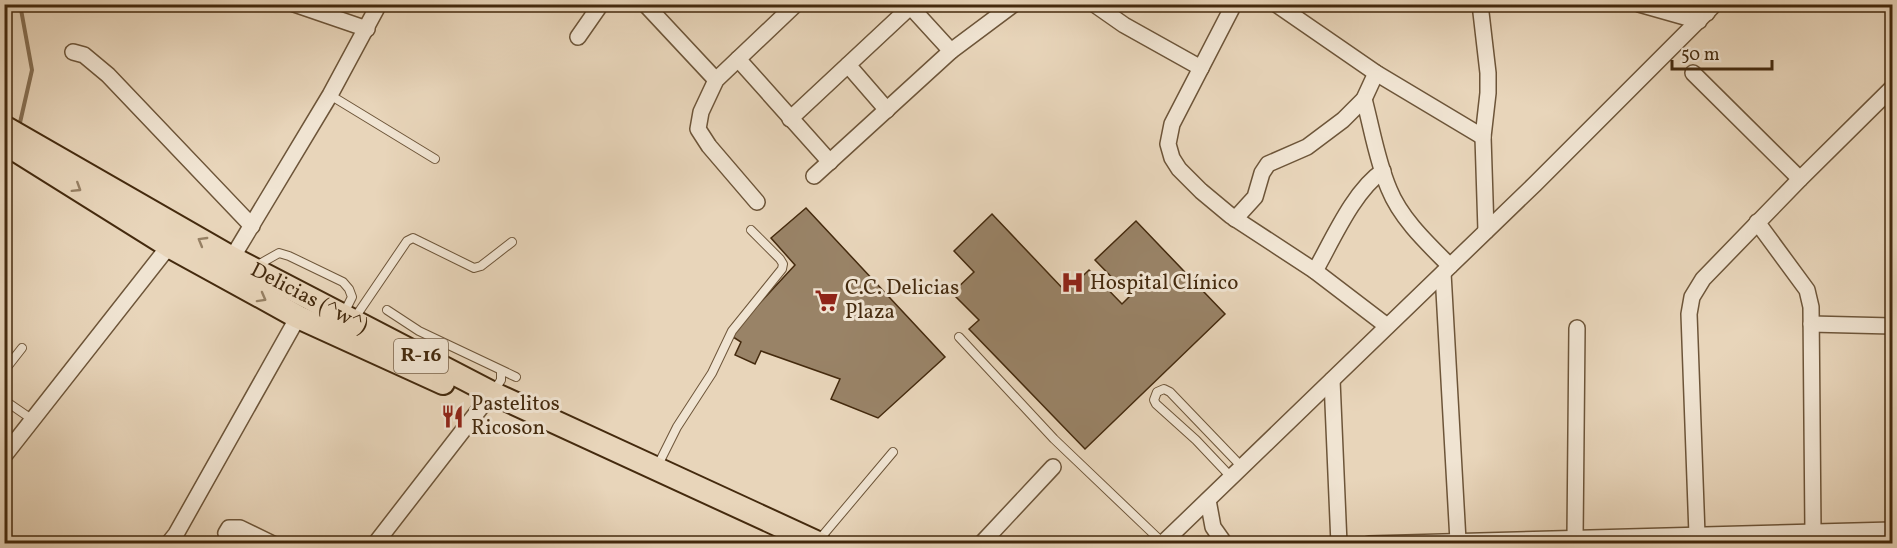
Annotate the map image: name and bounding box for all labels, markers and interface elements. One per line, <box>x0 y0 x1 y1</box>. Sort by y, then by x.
scale bar <box>1672 33 1772 71</box>
text: 50 m <box>1681 43 1720 68</box>
one-way arrow <box>70 180 81 191</box>
one-way arrow <box>198 236 209 248</box>
street label: Delicias (^w^) <box>245 256 373 341</box>
place label: Hospital Clínico <box>1090 269 1238 298</box>
hospital icon: Hospital Clínico <box>1059 270 1085 296</box>
place label: C.C. Delicias Plaza <box>845 274 959 327</box>
supermarket icon: C.C. Delicias Plaza <box>814 287 840 313</box>
one-way arrow <box>256 291 266 302</box>
road number: R-16 <box>394 339 448 373</box>
place label: Pastelitos Ricoson <box>471 390 560 443</box>
restaurant icon: Pastelitos Ricoson <box>440 403 466 429</box>

